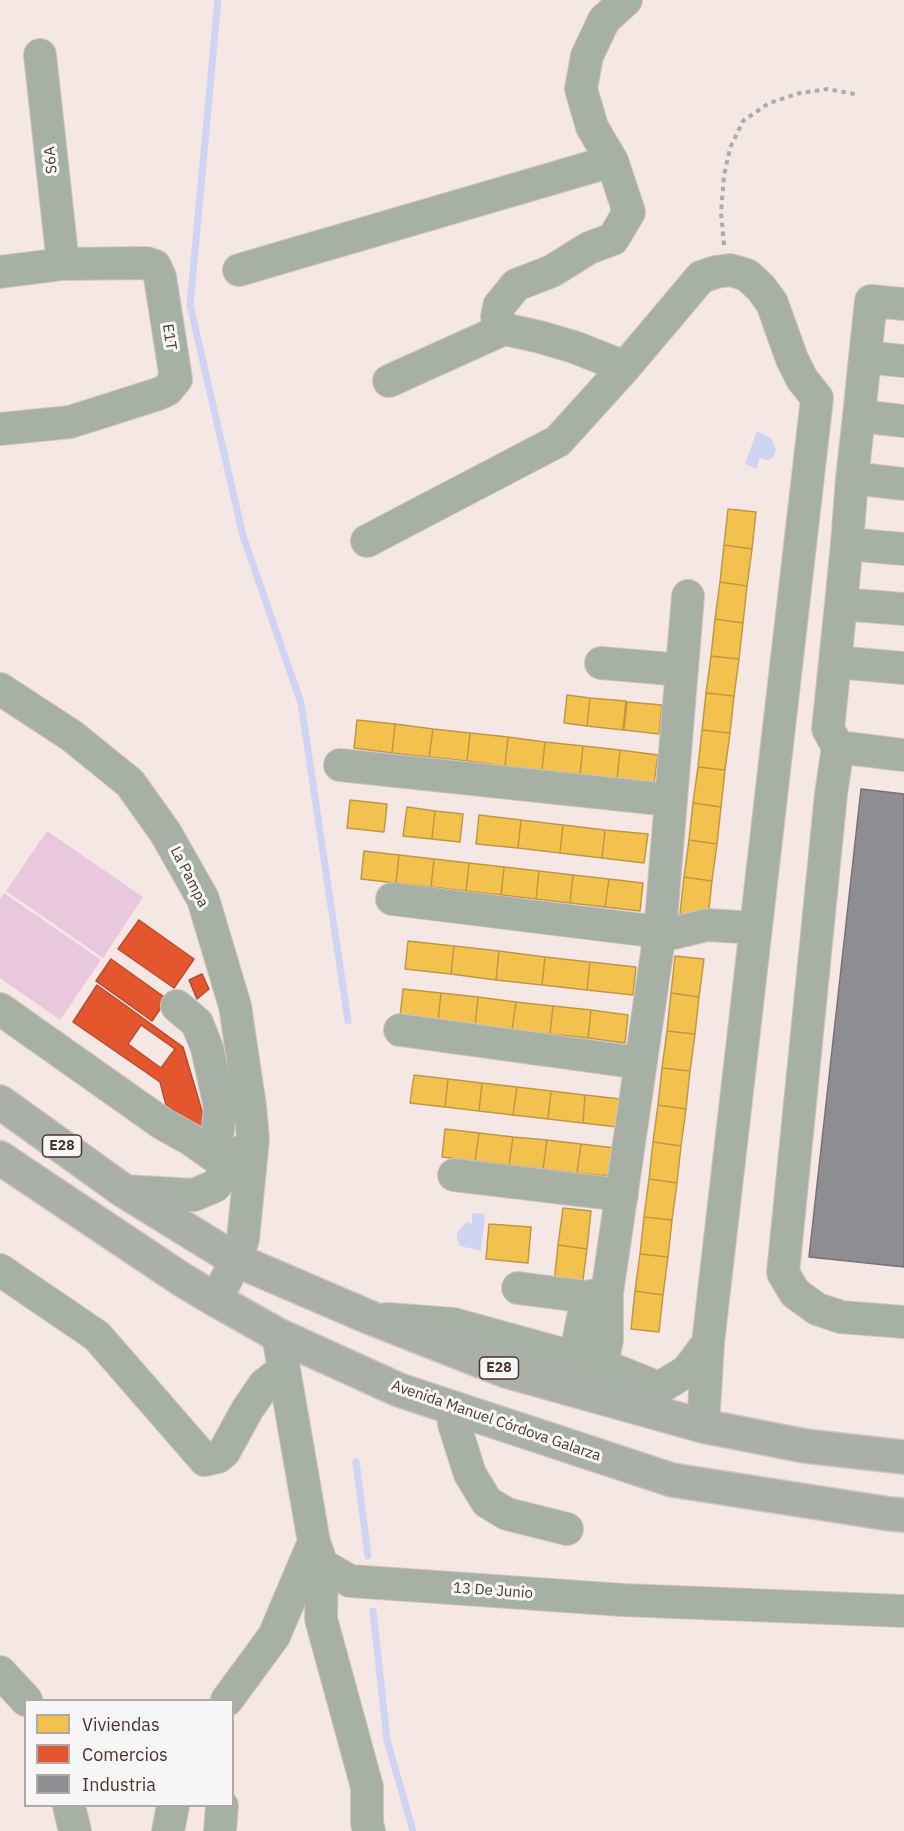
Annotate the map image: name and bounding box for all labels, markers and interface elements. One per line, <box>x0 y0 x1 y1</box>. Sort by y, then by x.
street label: S6A <box>41 145 61 175</box>
street label: E1T <box>158 323 180 351</box>
street label: La Pampa <box>166 844 212 910</box>
road number: E28 <box>42 1135 82 1157</box>
road number: E28 <box>480 1357 518 1379</box>
street label: Avenida Manuel Córdova Galarza <box>389 1377 603 1465</box>
street label: 13 De Junio <box>452 1579 534 1603</box>
legend <box>24 1699 234 1807</box>
text: Viviendas <box>82 1713 160 1736</box>
text: Comercios <box>82 1743 168 1766</box>
text: Industria <box>82 1773 156 1796</box>

